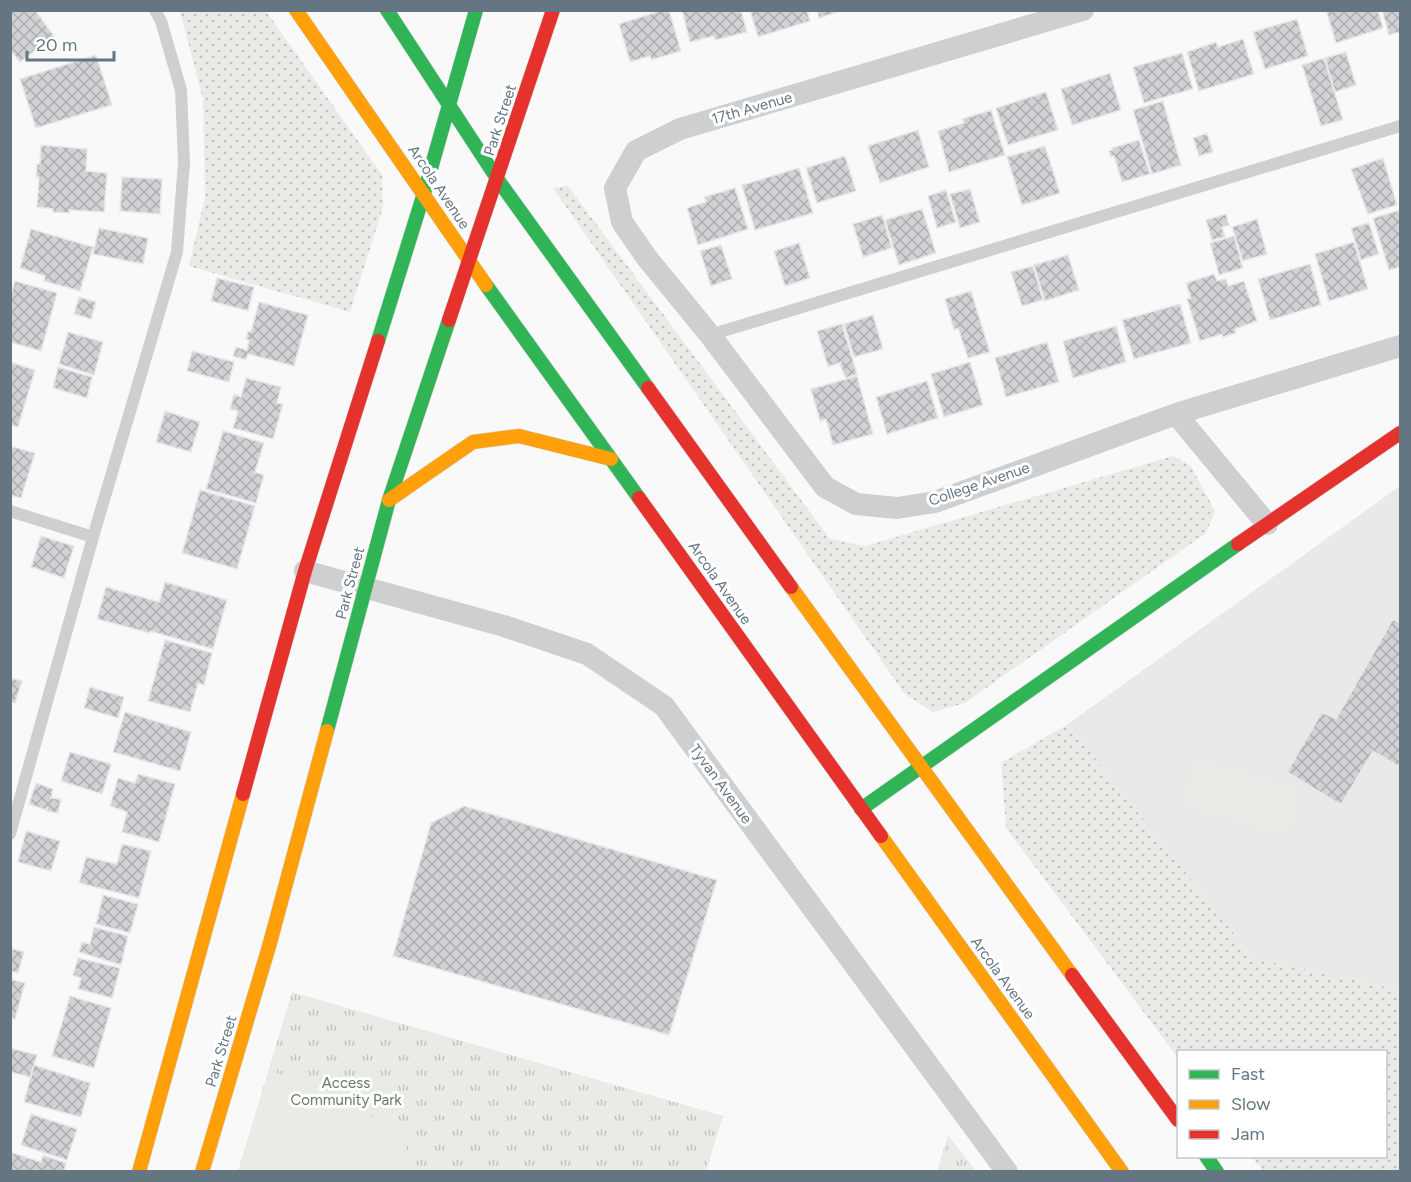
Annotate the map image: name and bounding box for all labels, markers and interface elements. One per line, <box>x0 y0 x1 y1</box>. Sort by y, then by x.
scale bar <box>27 24 114 62</box>
text: 20 m <box>36 34 77 56</box>
street label: Park Street <box>480 82 520 158</box>
street label: 17th Avenue <box>710 88 794 128</box>
street label: Arcola Avenue <box>404 142 474 232</box>
street label: College Avenue <box>926 458 1032 510</box>
street label: Arcola Avenue <box>685 538 755 628</box>
street label: Park Street <box>332 545 368 621</box>
street label: Tyvan Avenue <box>686 741 756 827</box>
street label: Arcola Avenue <box>967 933 1039 1023</box>
street label: Park Street <box>202 1013 241 1089</box>
legend <box>1177 1050 1387 1158</box>
text: Fast <box>1231 1063 1265 1085</box>
park label: Access Community Park <box>290 1074 402 1109</box>
text: Slow <box>1231 1093 1270 1115</box>
text: Jam <box>1231 1123 1265 1145</box>

